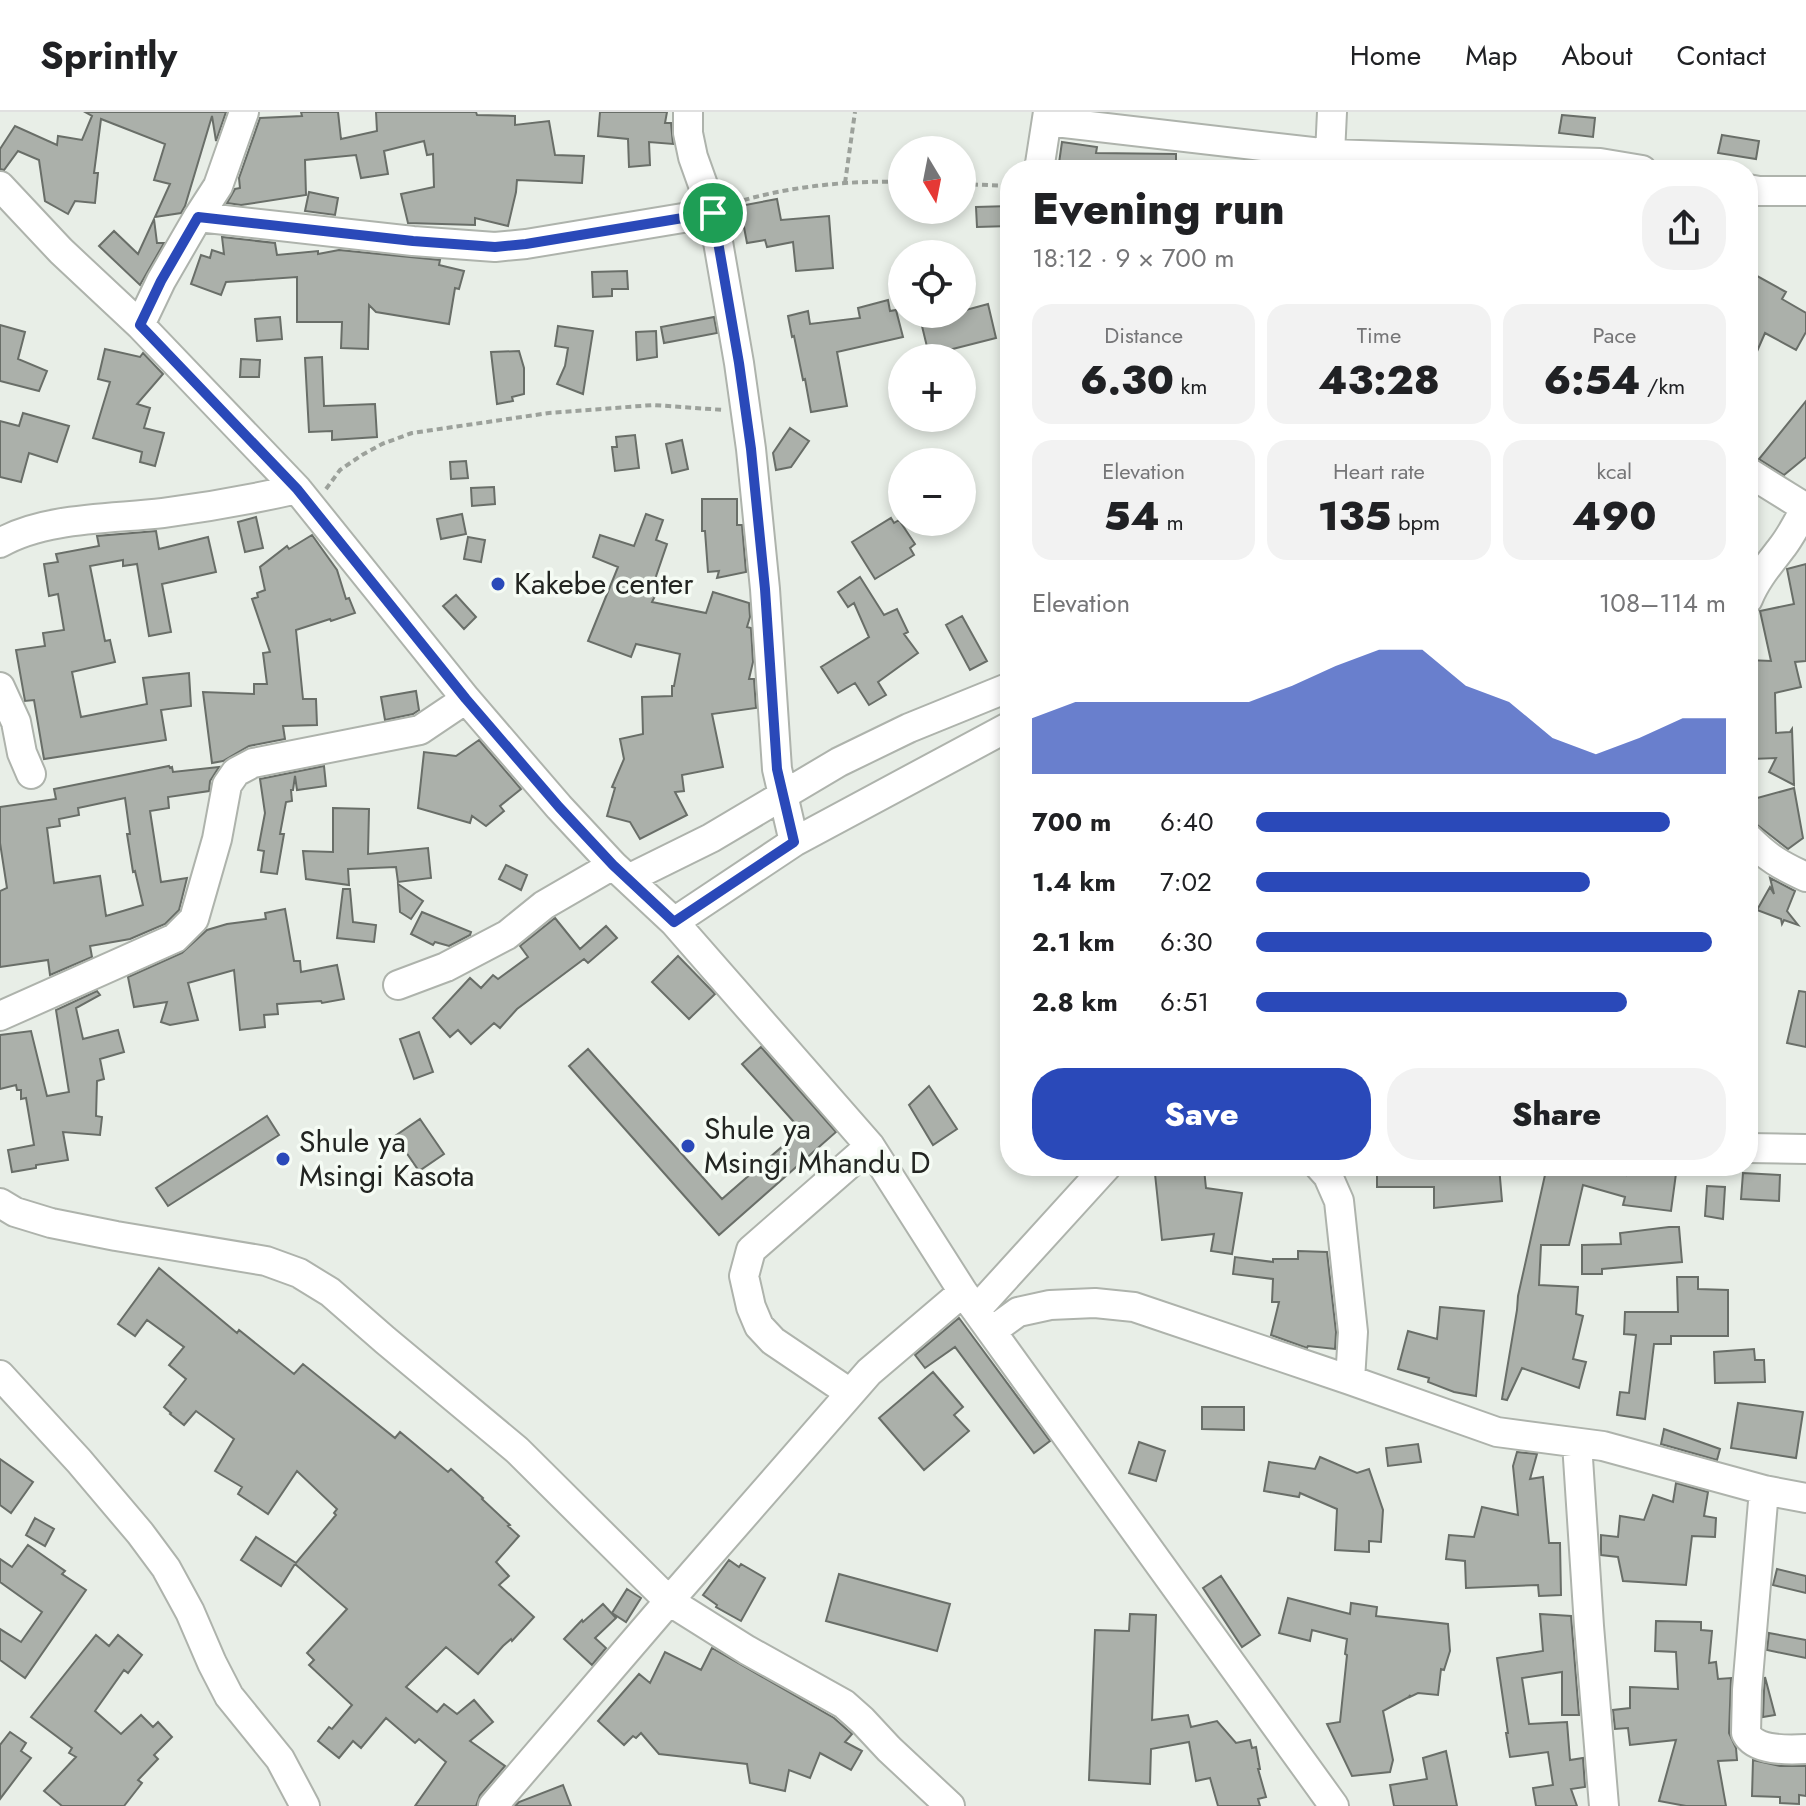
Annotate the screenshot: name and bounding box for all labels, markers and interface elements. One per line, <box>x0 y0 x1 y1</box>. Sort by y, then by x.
text: Sprintly <box>40 28 177 83</box>
text: Home <box>1350 35 1421 76</box>
text: Map <box>1465 35 1517 76</box>
text: About <box>1561 35 1633 76</box>
text: Contact <box>1677 35 1766 76</box>
north arrow <box>888 136 976 224</box>
map controls <box>888 136 976 536</box>
text: Evening run <box>1032 177 1285 241</box>
pin <box>679 179 747 247</box>
button: share <box>1642 186 1726 270</box>
icon: arrive <box>691 191 735 235</box>
text: 18:12 · 9 × 700 m <box>1032 239 1235 277</box>
button: locate <box>888 240 976 328</box>
text: Distance <box>1104 319 1183 351</box>
text: Time <box>1357 319 1401 351</box>
text: Pace <box>1592 319 1636 351</box>
button: + <box>888 344 976 432</box>
text: 6.30 <box>1080 351 1174 409</box>
text: 43:28 <box>1318 351 1440 409</box>
text: 6:54 <box>1543 351 1640 409</box>
text: km <box>1174 370 1207 402</box>
text: /km <box>1640 370 1685 402</box>
button: − <box>888 448 976 536</box>
text: Elevation <box>1102 455 1185 487</box>
text: Heart rate <box>1333 455 1425 487</box>
text: kcal <box>1597 455 1632 487</box>
text: 54 <box>1104 487 1160 545</box>
text: 135 <box>1318 487 1391 545</box>
text: 490 <box>1572 487 1657 545</box>
text: m <box>1160 506 1184 538</box>
text: bpm <box>1391 506 1440 538</box>
place label: Kakebe center <box>514 562 694 605</box>
marker: Kakebe center <box>489 575 507 593</box>
text: Elevation <box>1032 584 1130 622</box>
text: 108–114 m <box>1599 584 1726 622</box>
text: 700 m <box>1032 803 1111 841</box>
text: 6:40 <box>1160 803 1214 841</box>
text: 1.4 km <box>1032 863 1116 901</box>
text: 7:02 <box>1160 863 1212 901</box>
text: 2.1 km <box>1032 923 1115 961</box>
text: 6:30 <box>1160 923 1213 961</box>
text: 2.8 km <box>1032 983 1118 1021</box>
text: 6:51 <box>1160 983 1209 1021</box>
button: Save <box>1032 1068 1371 1160</box>
button: Share <box>1387 1068 1726 1160</box>
place label: Shule ya Msingi Mhandu D <box>704 1107 930 1184</box>
place label: Shule ya Msingi Kasota <box>299 1120 474 1197</box>
marker: Shule ya Msingi Mhandu D <box>679 1137 697 1155</box>
marker: Shule ya Msingi Kasota <box>274 1150 292 1168</box>

